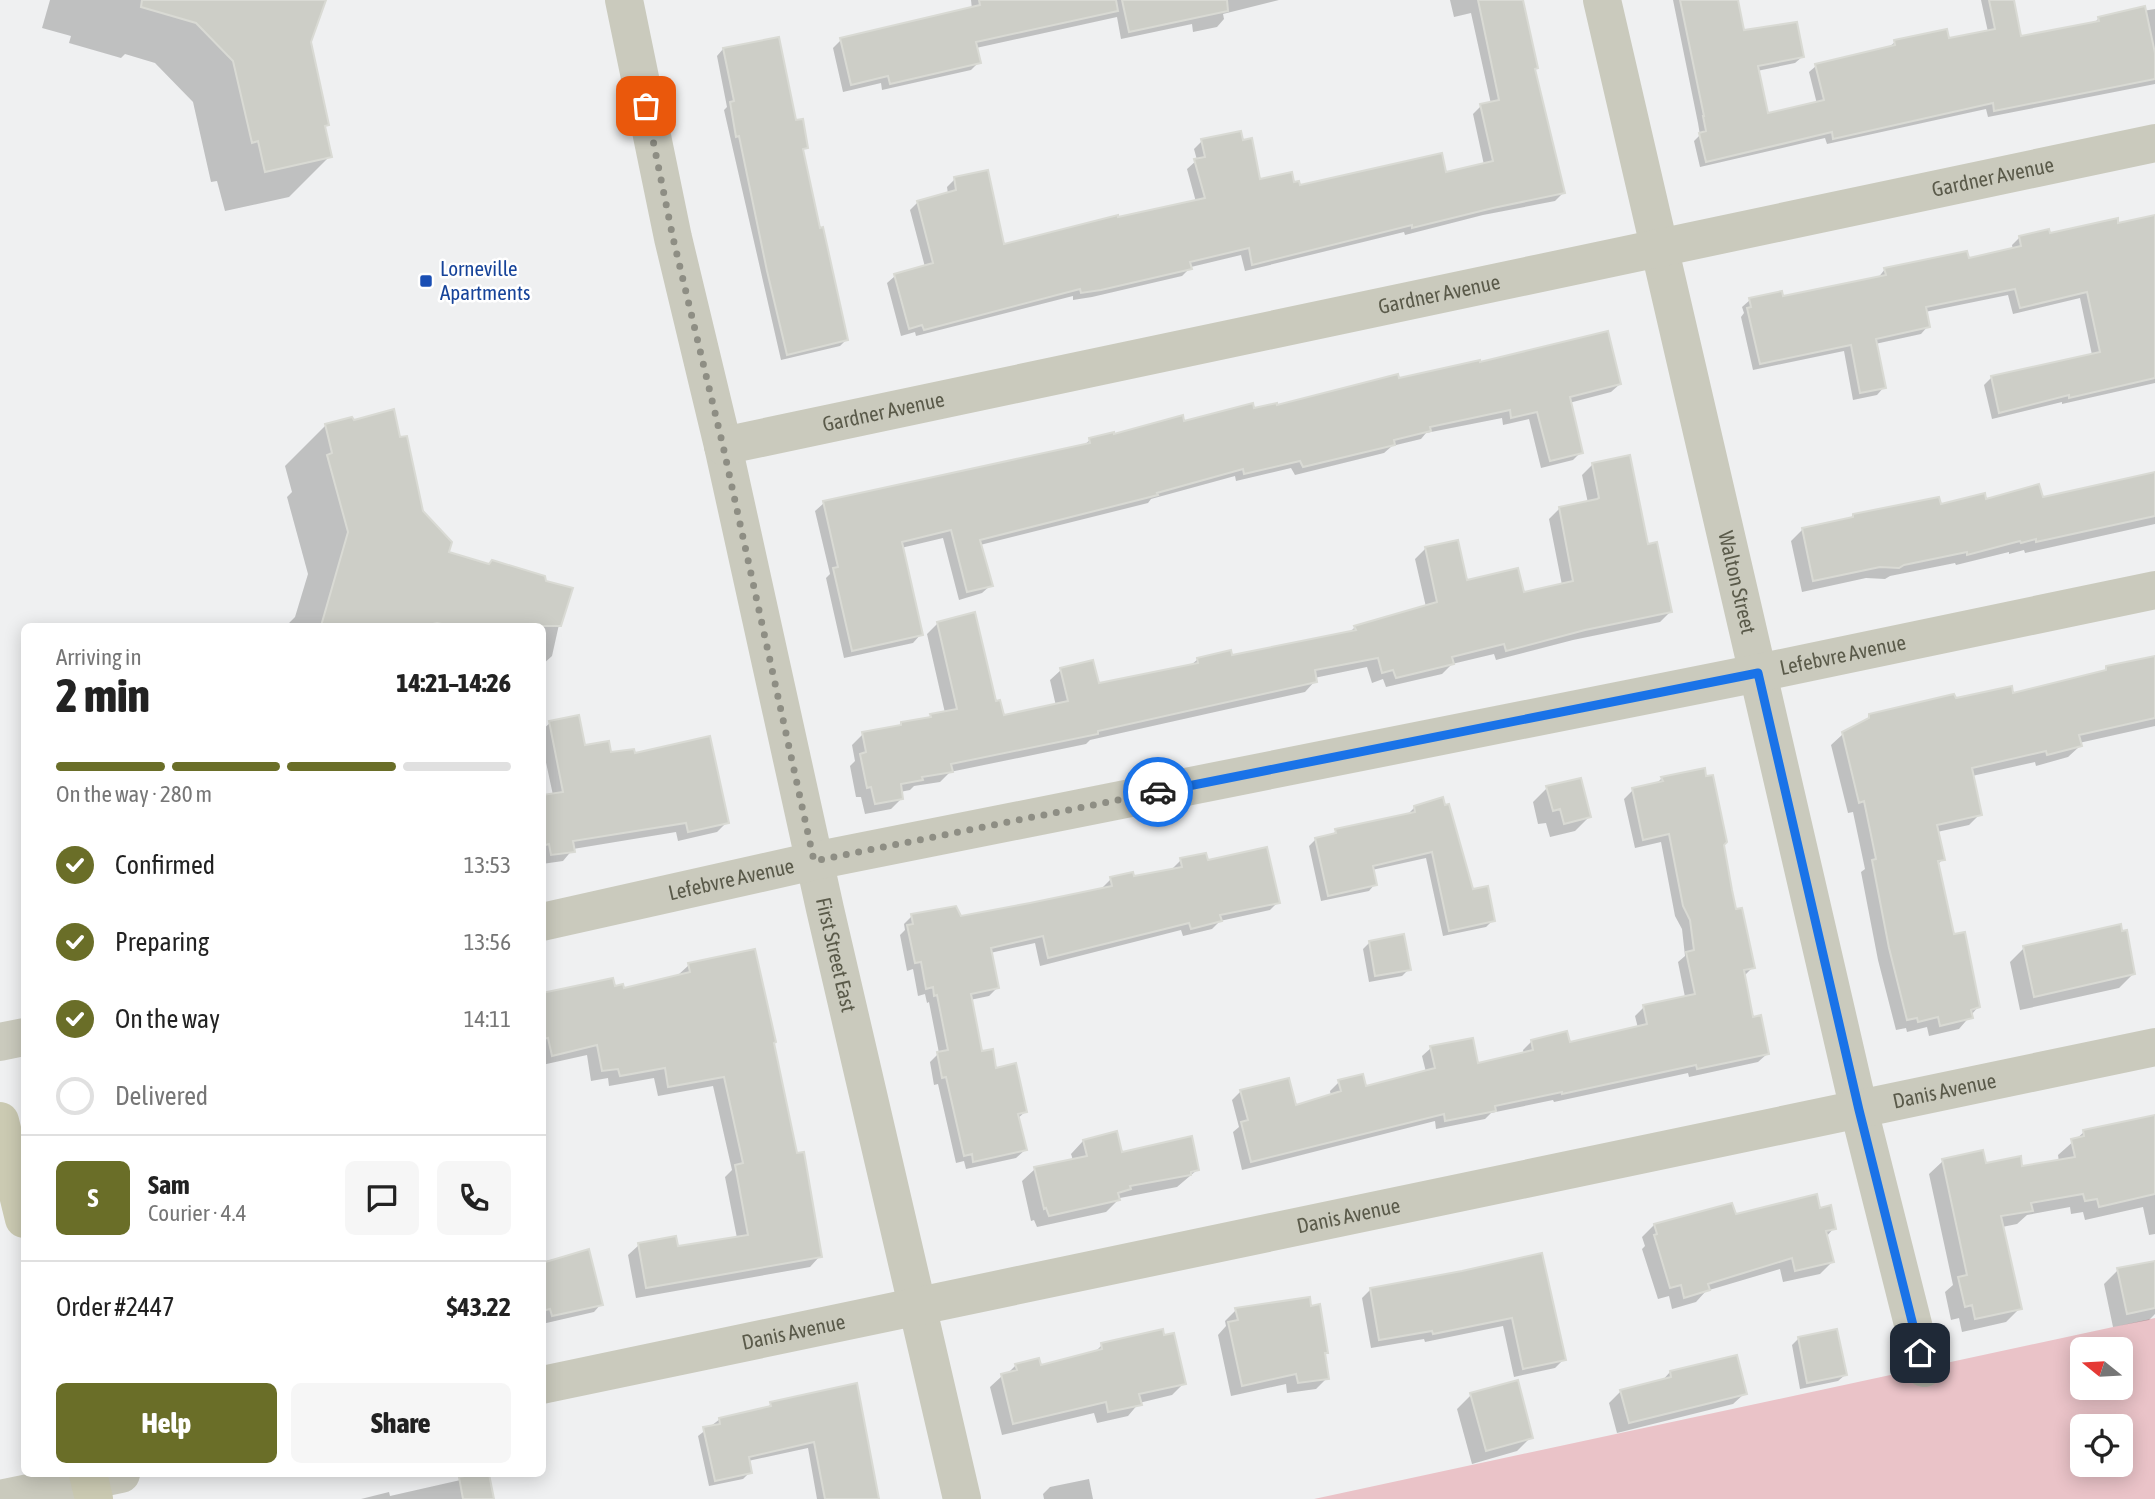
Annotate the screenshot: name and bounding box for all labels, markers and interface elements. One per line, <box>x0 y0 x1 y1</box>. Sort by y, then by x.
pin <box>616 76 676 136</box>
icon: bag <box>627 87 665 125</box>
street label: Gardner Avenue <box>1929 152 2056 201</box>
place label: Lorneville Apartments <box>440 256 530 304</box>
street label: Gardner Avenue <box>1376 269 1502 318</box>
marker: Lorneville Apartments <box>418 273 434 289</box>
street label: Gardner Avenue <box>820 386 946 436</box>
street label: Walton Street <box>1714 529 1761 636</box>
street label: Lefebvre Avenue <box>1777 629 1908 679</box>
text: Arriving in <box>56 644 142 670</box>
text: 14:21–14:26 <box>396 668 511 698</box>
text: 2 min <box>56 669 150 722</box>
courier <box>1123 757 1193 827</box>
icon: car <box>1139 773 1177 811</box>
text: On the way · 280 m <box>56 781 212 807</box>
icon: check <box>56 846 94 884</box>
text: Confirmed <box>115 850 215 880</box>
text: 13:53 <box>464 852 511 878</box>
street label: Lefebvre Avenue <box>666 853 796 904</box>
street label: First Street East <box>812 895 862 1014</box>
icon: check <box>56 923 94 961</box>
text: Preparing <box>115 927 209 957</box>
text: 13:56 <box>464 929 511 955</box>
icon: check <box>56 1000 94 1038</box>
text: On the way <box>115 1004 220 1034</box>
text: 14:11 <box>464 1006 511 1032</box>
street label: Danis Avenue <box>1890 1068 1998 1113</box>
text: Delivered <box>115 1081 208 1111</box>
button: chat <box>345 1161 419 1235</box>
button: phone <box>437 1161 511 1235</box>
text: Sam <box>148 1170 190 1200</box>
text: S <box>88 1183 98 1213</box>
street label: Danis Avenue <box>1294 1193 1402 1238</box>
text: Courier · 4.4 <box>148 1200 247 1226</box>
text: Order #2447 <box>56 1292 175 1322</box>
text: $43.22 <box>447 1292 511 1322</box>
street label: Danis Avenue <box>739 1309 847 1354</box>
pin <box>1890 1323 1950 1383</box>
icon: home <box>1901 1334 1939 1372</box>
north arrow <box>2070 1337 2133 1400</box>
map controls <box>2070 1337 2133 1477</box>
button: Help <box>56 1383 277 1463</box>
button: Share <box>291 1383 511 1463</box>
button: locate <box>2070 1414 2133 1477</box>

